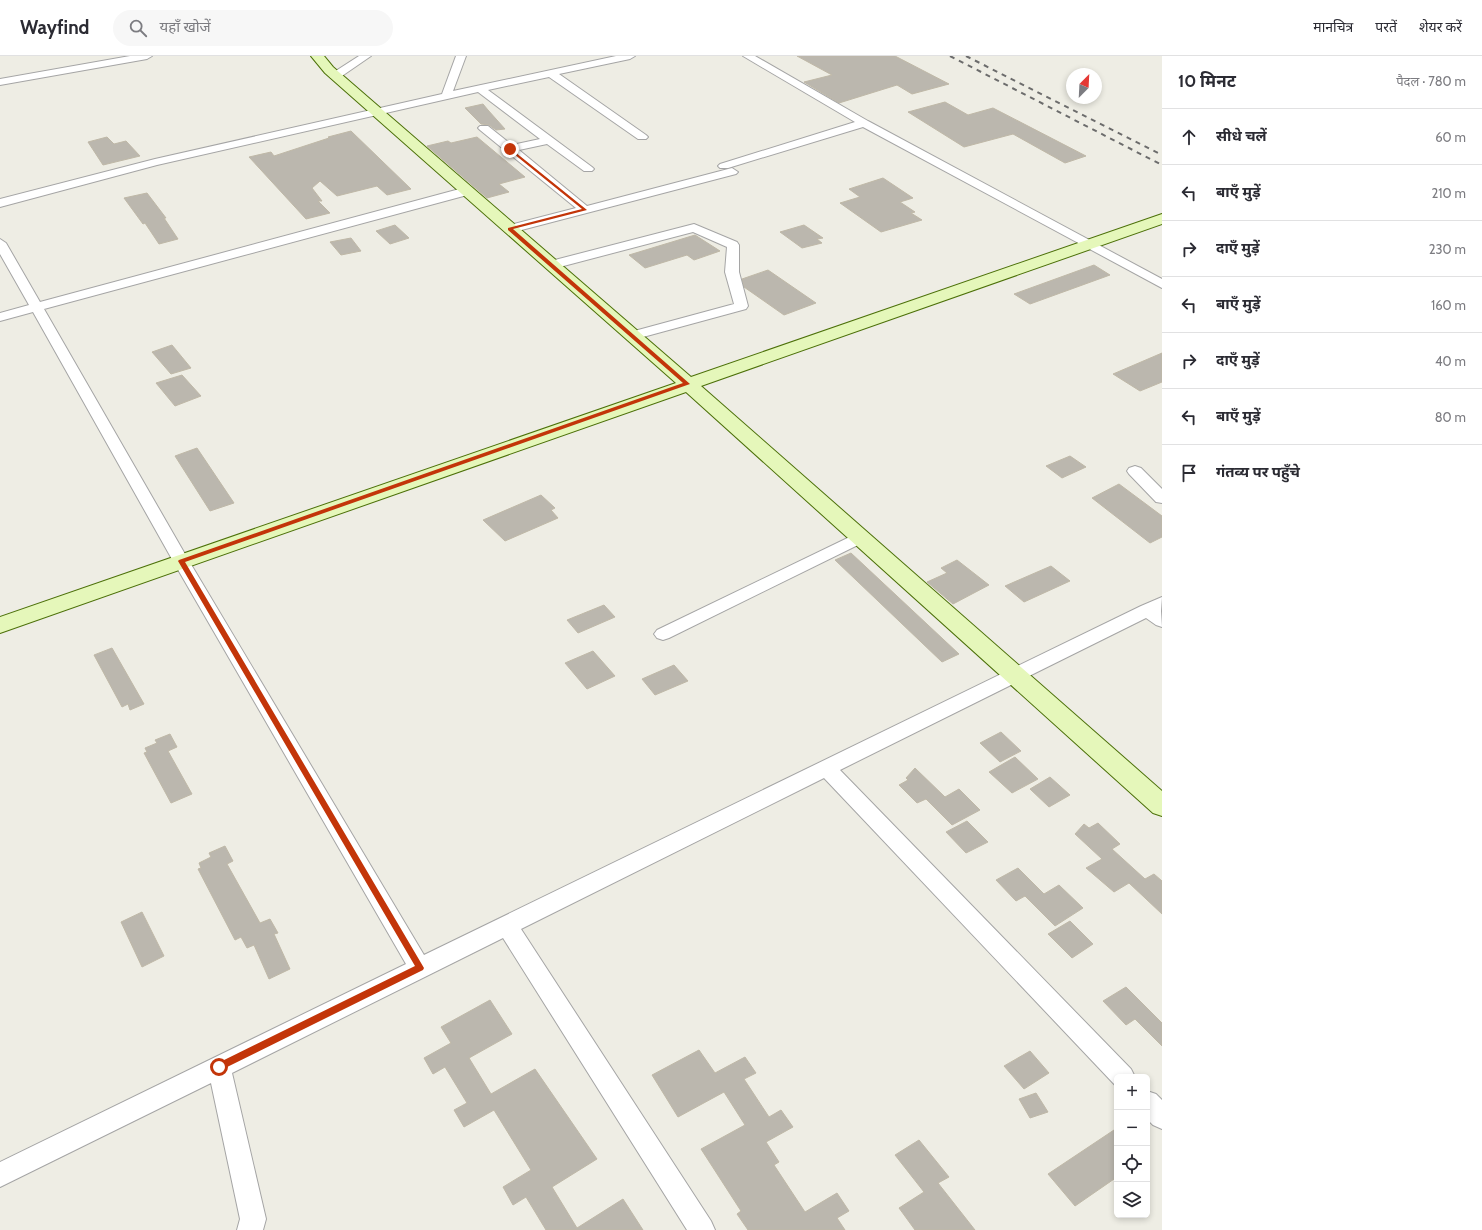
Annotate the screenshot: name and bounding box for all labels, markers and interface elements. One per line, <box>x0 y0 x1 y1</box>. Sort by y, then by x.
search box <box>113 10 393 46</box>
text: Wayfind <box>20 16 89 39</box>
icon: search <box>127 17 149 39</box>
text: यहाँ खोजें <box>159 18 211 36</box>
text: मानचित्र <box>1313 18 1353 36</box>
text: परतें <box>1375 18 1397 36</box>
text: शेयर करें <box>1419 18 1462 36</box>
north arrow <box>1066 68 1102 104</box>
text: 10 मिनट <box>1178 71 1236 91</box>
text: पैदल · 780 m <box>1396 73 1466 89</box>
icon: ahead <box>1178 126 1200 148</box>
text: सीधे चलें <box>1216 127 1267 145</box>
text: 60 m <box>1435 129 1466 145</box>
route end <box>501 140 519 158</box>
icon: left <box>1178 182 1200 204</box>
text: बाएँ मुड़ें <box>1216 183 1261 201</box>
text: 210 m <box>1432 185 1466 201</box>
icon: right <box>1178 238 1200 260</box>
text: दाएँ मुड़ें <box>1216 239 1260 257</box>
text: 230 m <box>1429 241 1466 257</box>
icon: left <box>1178 294 1200 316</box>
text: बाएँ मुड़ें <box>1216 295 1261 313</box>
text: 160 m <box>1431 297 1466 313</box>
icon: right <box>1178 350 1200 372</box>
text: दाएँ मुड़ें <box>1216 351 1260 369</box>
text: 40 m <box>1435 353 1466 369</box>
icon: left <box>1178 406 1200 428</box>
text: बाएँ मुड़ें <box>1216 407 1261 425</box>
text: 80 m <box>1435 409 1466 425</box>
icon: arrive <box>1178 462 1200 484</box>
text: गंतव्य पर पहुँचे <box>1216 463 1300 481</box>
route start <box>210 1058 228 1076</box>
map controls <box>1114 1074 1150 1218</box>
button: + <box>1114 1074 1150 1110</box>
button: − <box>1114 1110 1150 1146</box>
button: locate <box>1114 1146 1150 1182</box>
button: layers <box>1114 1182 1150 1218</box>

